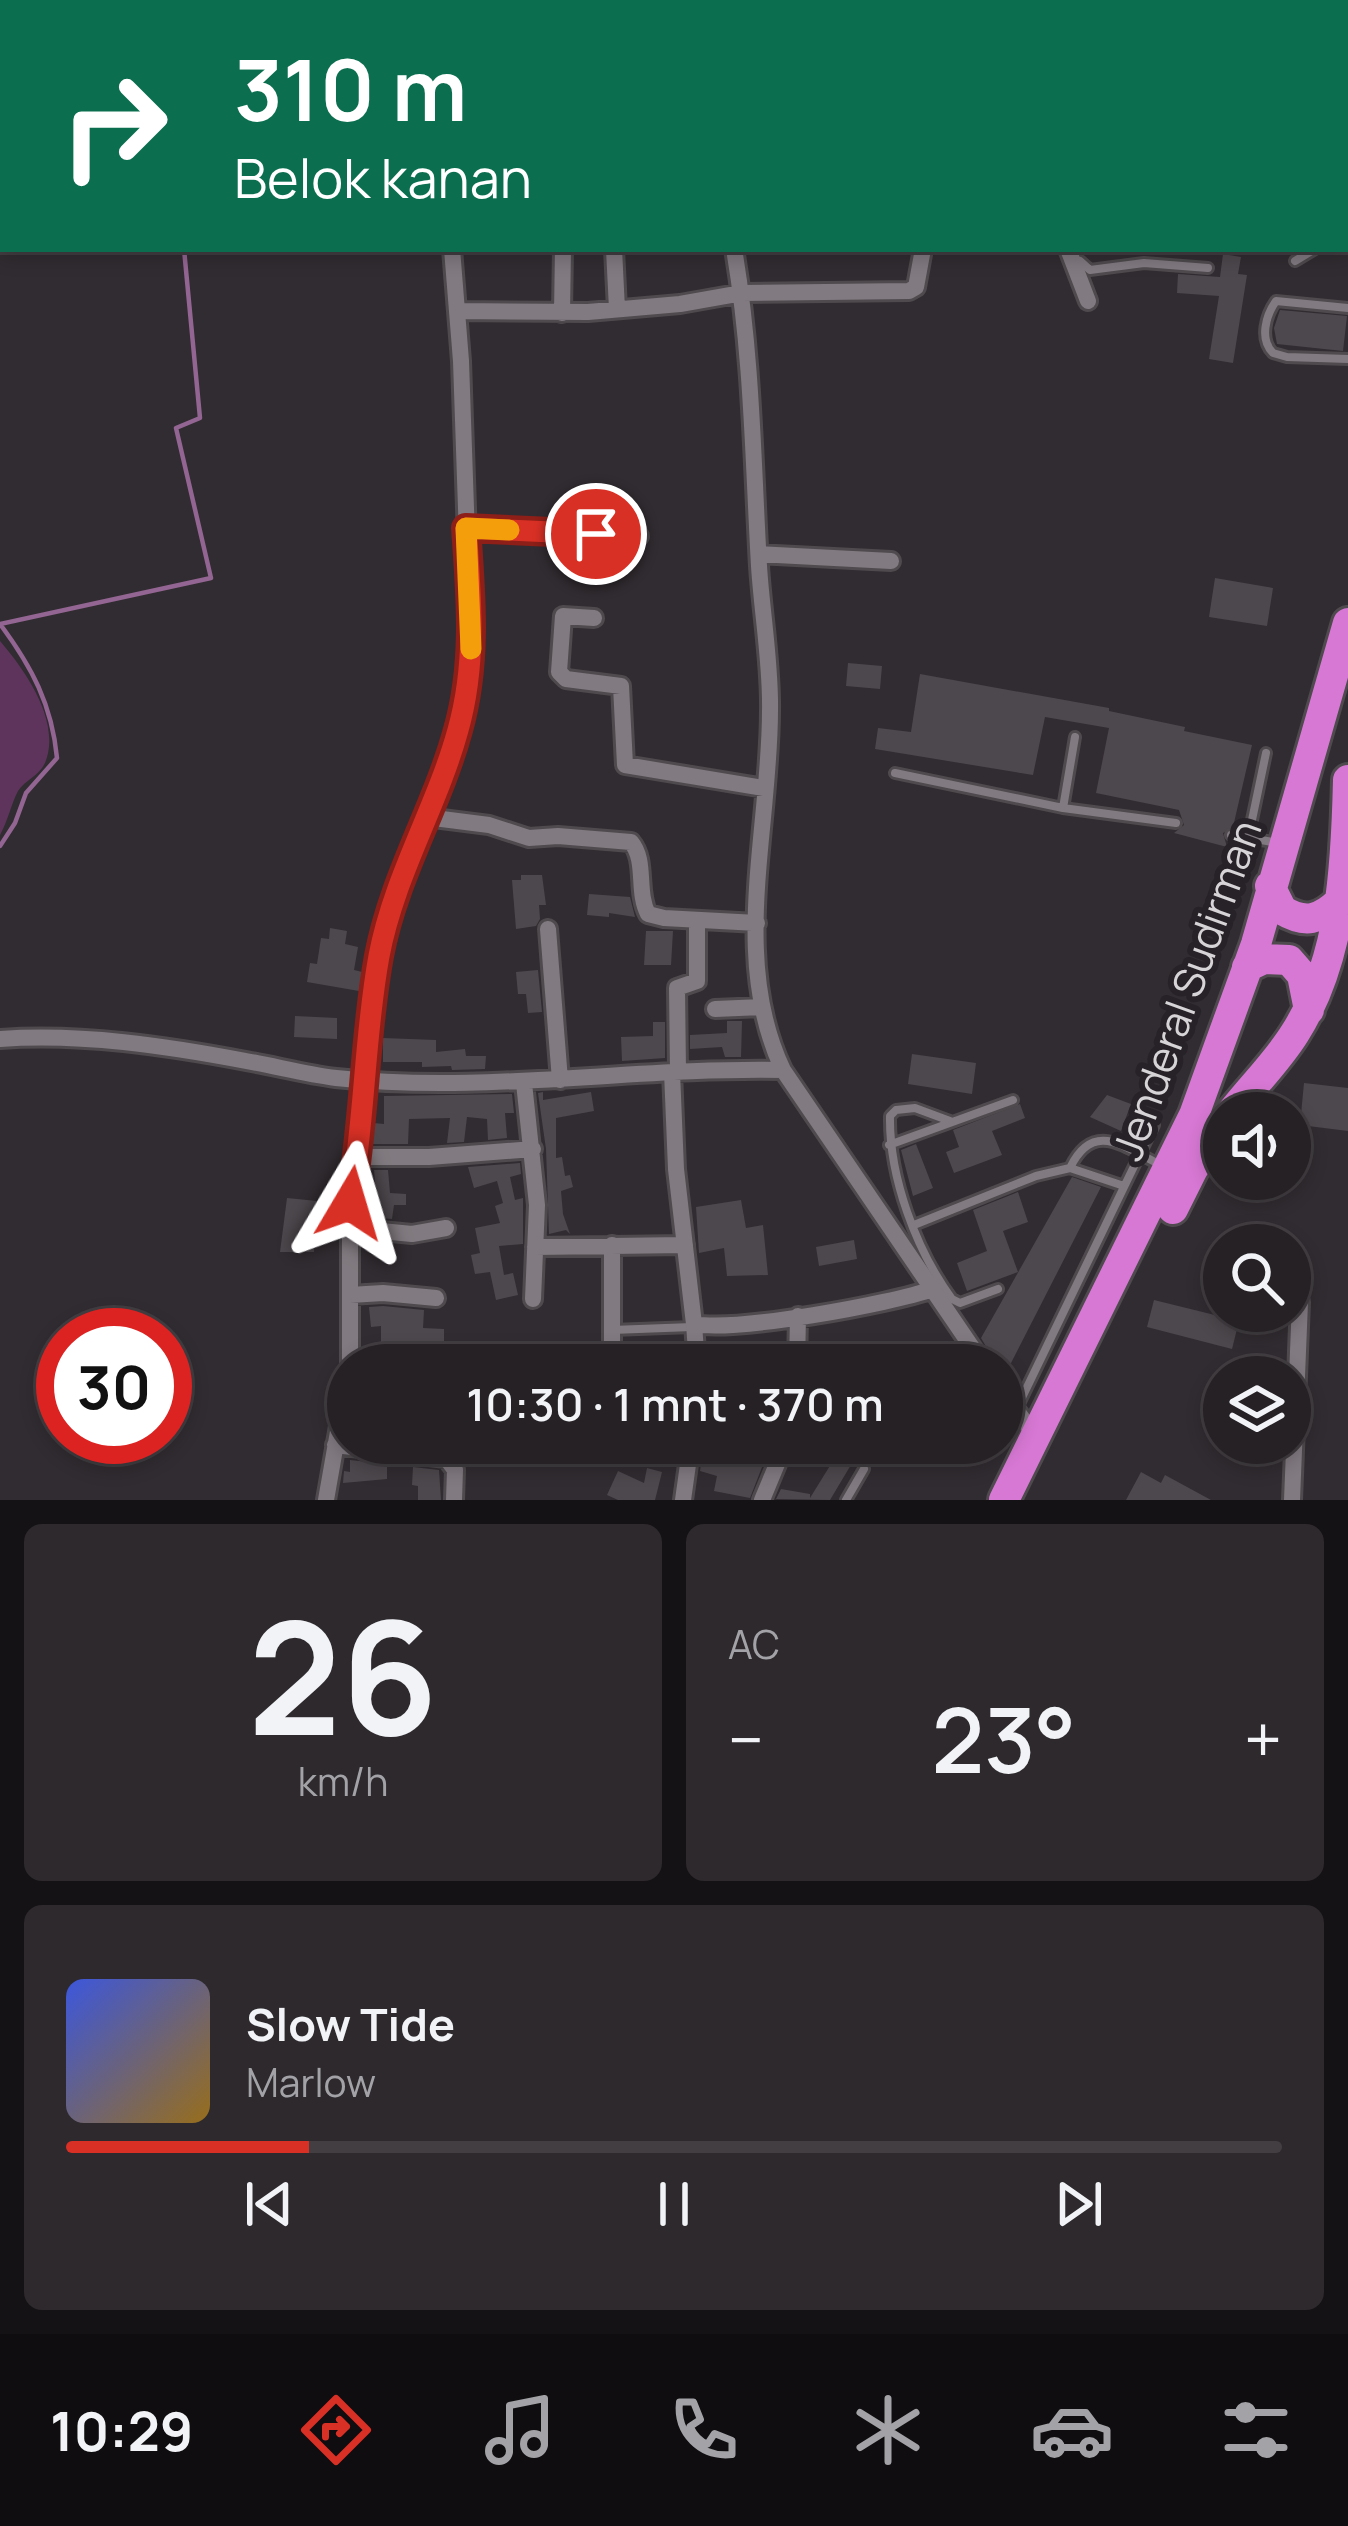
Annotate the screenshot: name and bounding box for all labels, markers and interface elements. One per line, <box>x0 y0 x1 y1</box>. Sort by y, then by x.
text: 310 m <box>234 31 467 146</box>
icon: right <box>36 48 192 204</box>
text: Belok kanan <box>234 140 532 214</box>
pin <box>545 483 647 585</box>
icon: arrive <box>563 501 629 567</box>
street label: Jenderal Sudirman <box>1098 812 1275 1168</box>
map controls <box>1203 1092 1311 1464</box>
button: sound <box>1203 1092 1311 1200</box>
position arrow <box>287 1140 413 1266</box>
button: search <box>1203 1224 1311 1332</box>
speed limit sign: 30 <box>36 1308 192 1464</box>
button: layers <box>1203 1356 1311 1464</box>
text: 10:30 · 1 mnt · 370 m <box>466 1373 884 1435</box>
text: 26 <box>248 1569 438 1782</box>
text: AC <box>728 1617 780 1671</box>
text: 23° <box>931 1677 1076 1800</box>
text: − <box>728 1694 764 1784</box>
text: + <box>1244 1694 1282 1784</box>
text: km/h <box>298 1754 388 1808</box>
text: Slow Tide <box>246 1993 455 2055</box>
text: Marlow <box>246 2055 376 2109</box>
icon: previous <box>236 2171 302 2237</box>
icon: pause <box>641 2171 707 2237</box>
icon: next <box>1046 2171 1112 2237</box>
icon: directions <box>294 2388 378 2472</box>
icon: music <box>478 2388 562 2472</box>
icon: phone <box>662 2388 746 2472</box>
icon: climate <box>846 2388 930 2472</box>
icon: car <box>1030 2388 1114 2472</box>
icon: filters <box>1214 2388 1298 2472</box>
text: 10:29 <box>50 2393 193 2467</box>

